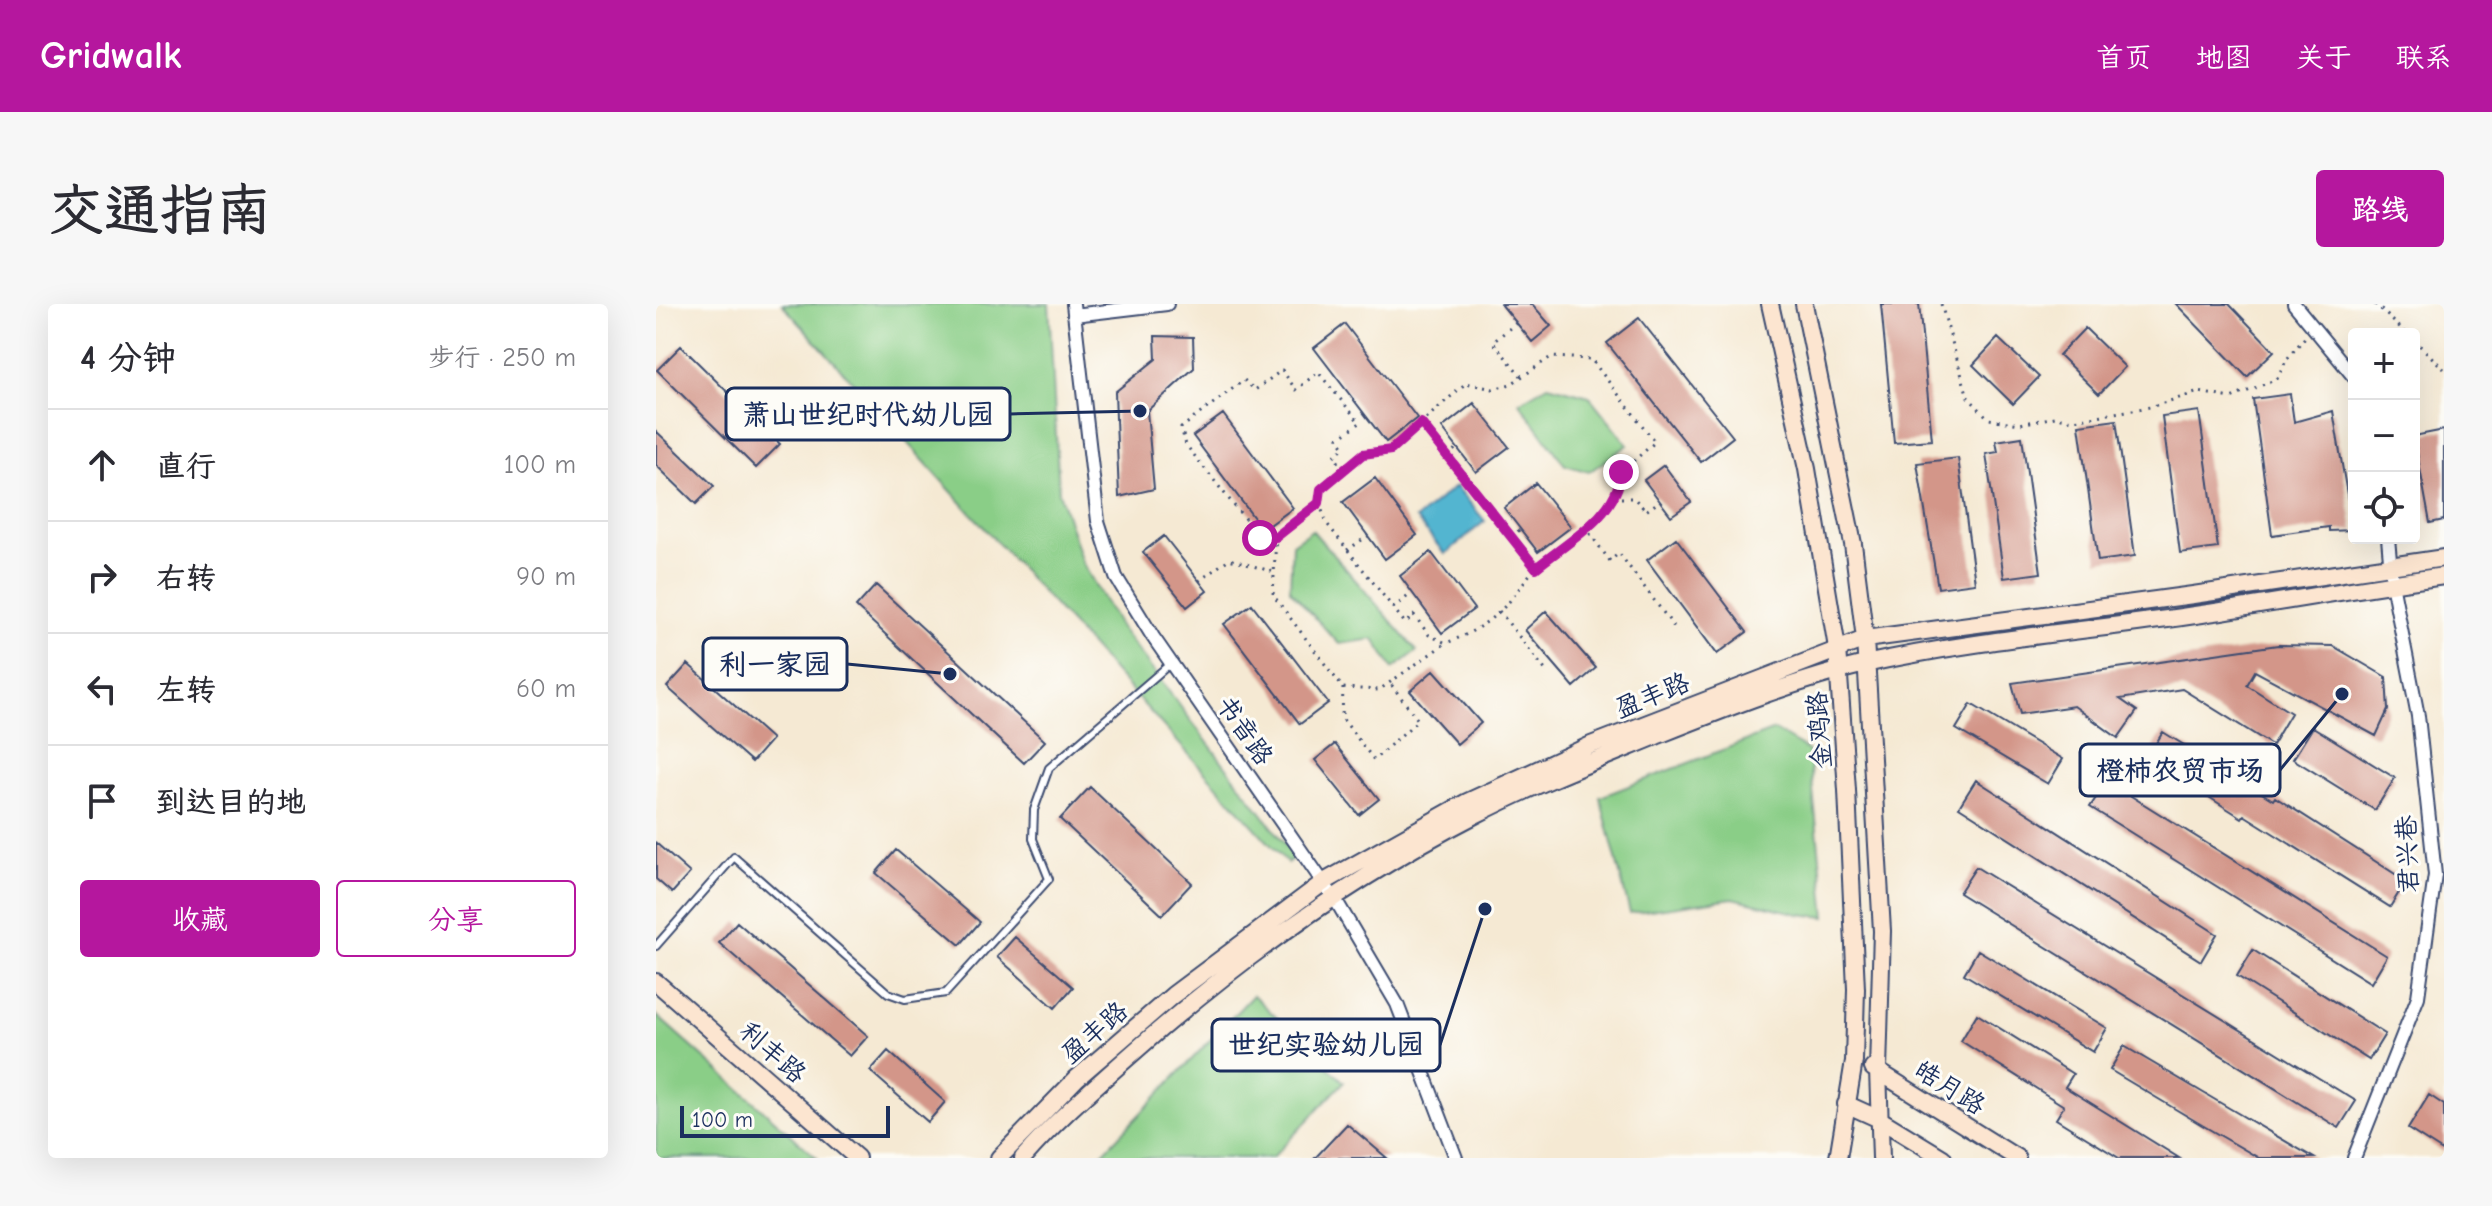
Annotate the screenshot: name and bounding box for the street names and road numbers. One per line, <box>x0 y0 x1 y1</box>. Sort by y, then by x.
street label: 盈丰路 <box>1611 667 1694 724</box>
street label: 书音路 <box>1210 690 1279 771</box>
street label: 金鸡路 <box>1802 690 1838 770</box>
street label: 君兴巷 <box>2392 814 2424 893</box>
street label: 盈丰路 <box>1055 996 1134 1070</box>
street label: 利丰路 <box>733 1016 812 1090</box>
street label: 皓月路 <box>1908 1054 1990 1121</box>

